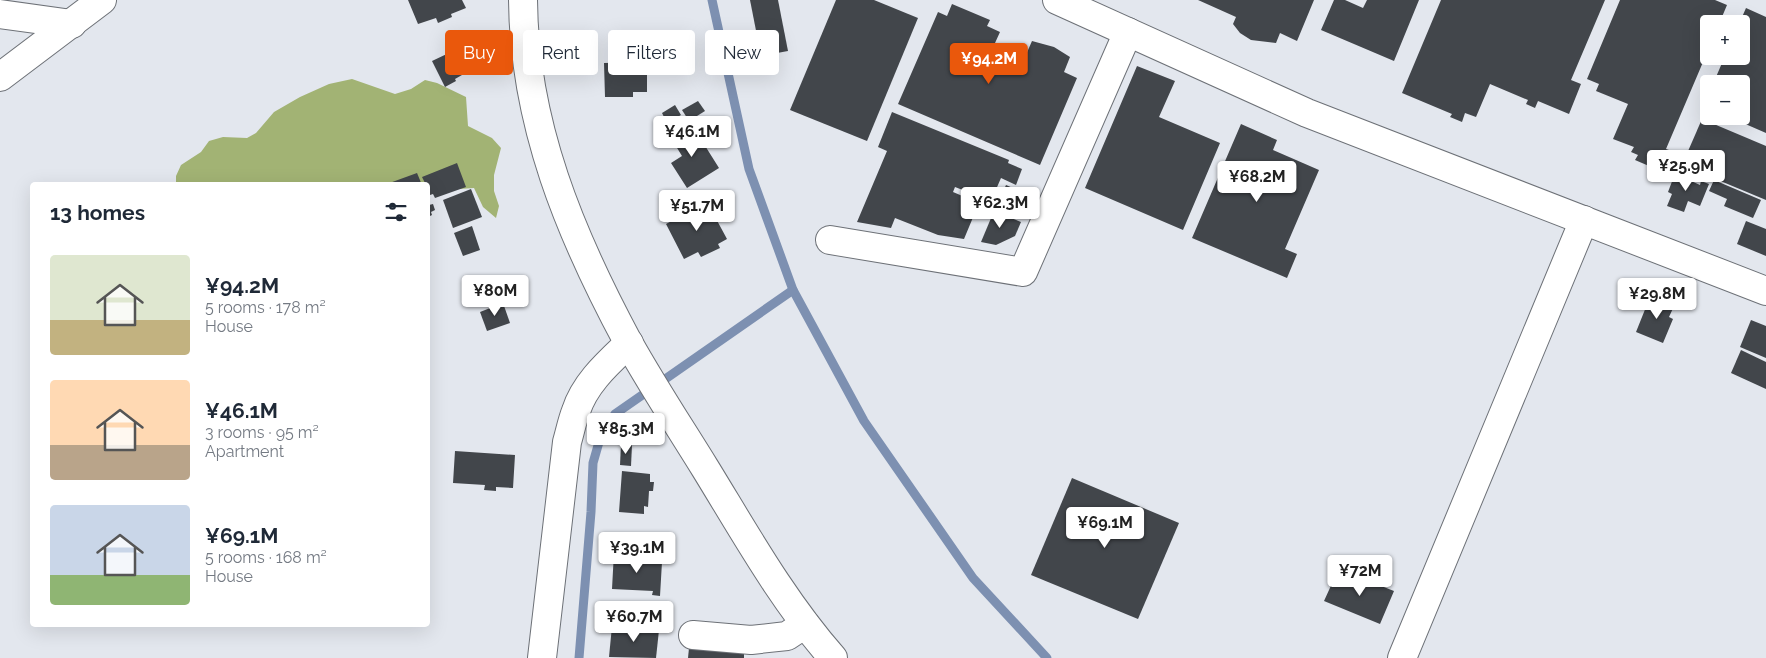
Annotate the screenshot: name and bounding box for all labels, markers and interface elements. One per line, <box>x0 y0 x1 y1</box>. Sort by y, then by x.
map controls <box>1700 15 1750 125</box>
button: + <box>1700 15 1750 65</box>
chip: Buy <box>445 30 513 75</box>
chip: Rent <box>523 30 598 75</box>
chip: Filters <box>608 30 695 75</box>
chip: New <box>705 30 779 75</box>
pin: ¥94.2M <box>948 42 1030 85</box>
text: ¥94.2M <box>961 49 1017 68</box>
button: − <box>1700 75 1750 125</box>
pin: ¥46.1M <box>651 116 733 158</box>
text: ¥46.1M <box>664 122 720 141</box>
pin: ¥25.9M <box>1645 150 1727 192</box>
text: ¥25.9M <box>1658 156 1714 175</box>
pin: ¥68.2M <box>1216 160 1298 203</box>
text: ¥68.2M <box>1228 167 1286 186</box>
pin: ¥62.3M <box>959 186 1041 229</box>
pin: ¥51.7M <box>656 190 738 232</box>
text: ¥62.3M <box>972 193 1028 212</box>
text: ¥51.7M <box>670 196 724 215</box>
icon: filters <box>382 198 410 226</box>
text: 13 homes <box>50 200 145 225</box>
text: ¥94.2M <box>205 273 279 298</box>
pin: ¥80M <box>465 274 525 317</box>
icon: home <box>90 275 150 335</box>
pin: ¥29.8M <box>1616 278 1698 320</box>
text: ¥80M <box>473 281 517 300</box>
text: ¥29.8M <box>1629 284 1685 303</box>
text: 5 rooms · 178 m² <box>205 298 326 317</box>
text: House <box>205 317 253 336</box>
text: ¥46.1M <box>205 398 278 423</box>
icon: home <box>90 400 150 460</box>
pin: ¥85.3M <box>585 412 667 455</box>
text: ¥85.3M <box>598 419 654 438</box>
text: 3 rooms · 95 m² <box>205 423 319 442</box>
text: Apartment <box>205 442 284 461</box>
pin: ¥69.1M <box>1064 506 1146 549</box>
text: ¥69.1M <box>1077 513 1133 532</box>
text: ¥69.1M <box>205 523 278 548</box>
icon: home <box>90 525 150 585</box>
pin: ¥39.1M <box>596 532 678 574</box>
text: ¥39.1M <box>609 538 665 557</box>
text: 5 rooms · 168 m² <box>205 548 327 567</box>
pin: ¥72M <box>1330 554 1390 597</box>
text: ¥72M <box>1338 561 1382 580</box>
text: House <box>205 567 253 586</box>
pin: ¥60.7M <box>593 600 675 643</box>
text: ¥60.7M <box>605 607 663 626</box>

